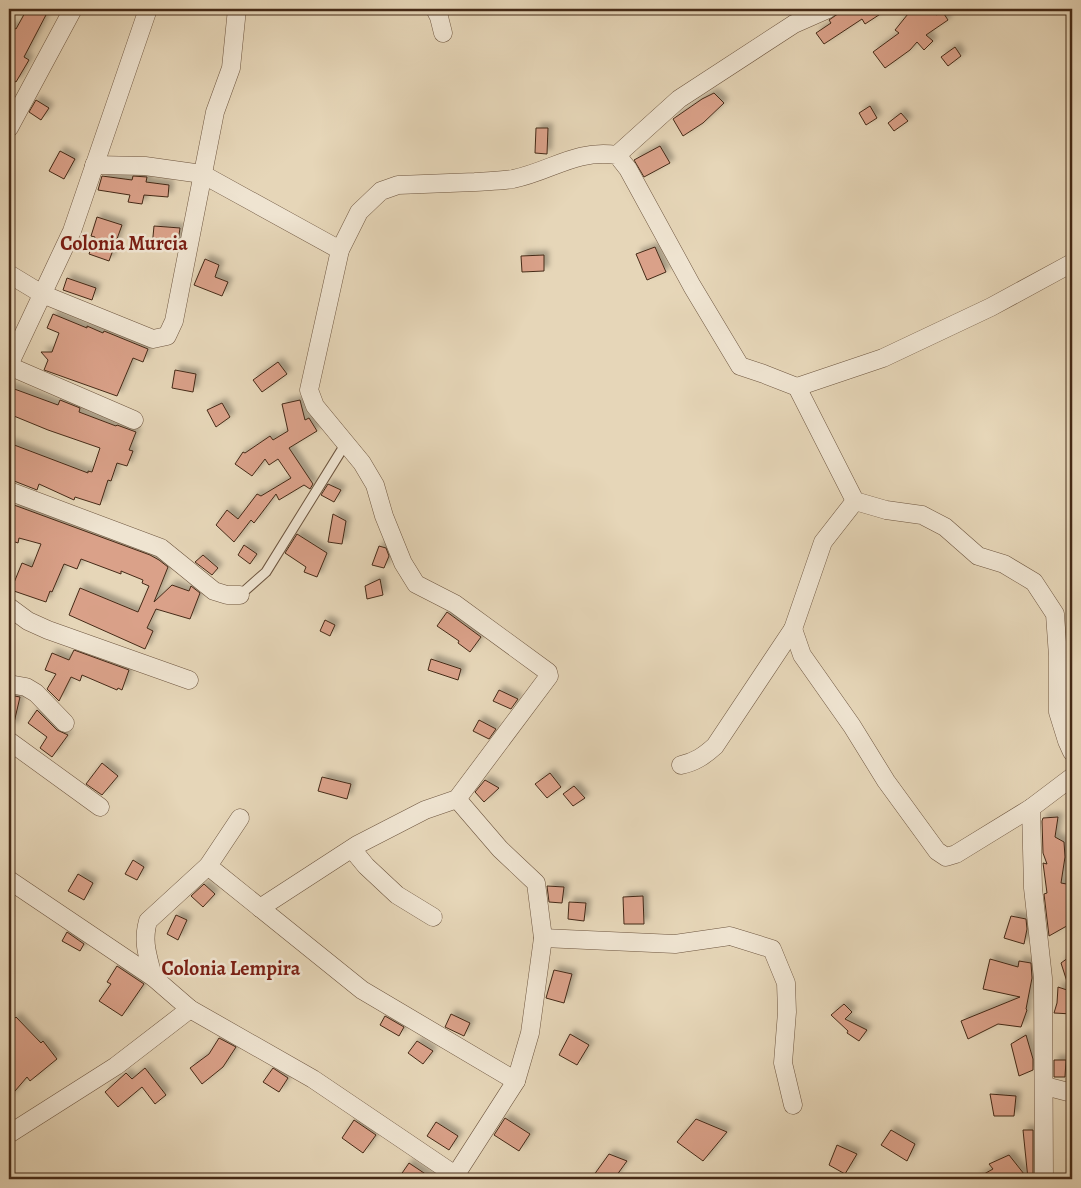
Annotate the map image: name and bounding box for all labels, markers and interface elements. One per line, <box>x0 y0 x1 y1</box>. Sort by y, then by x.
district label: Colonia Murcia <box>60 230 188 257</box>
district label: Colonia Lempira <box>162 955 301 982</box>

